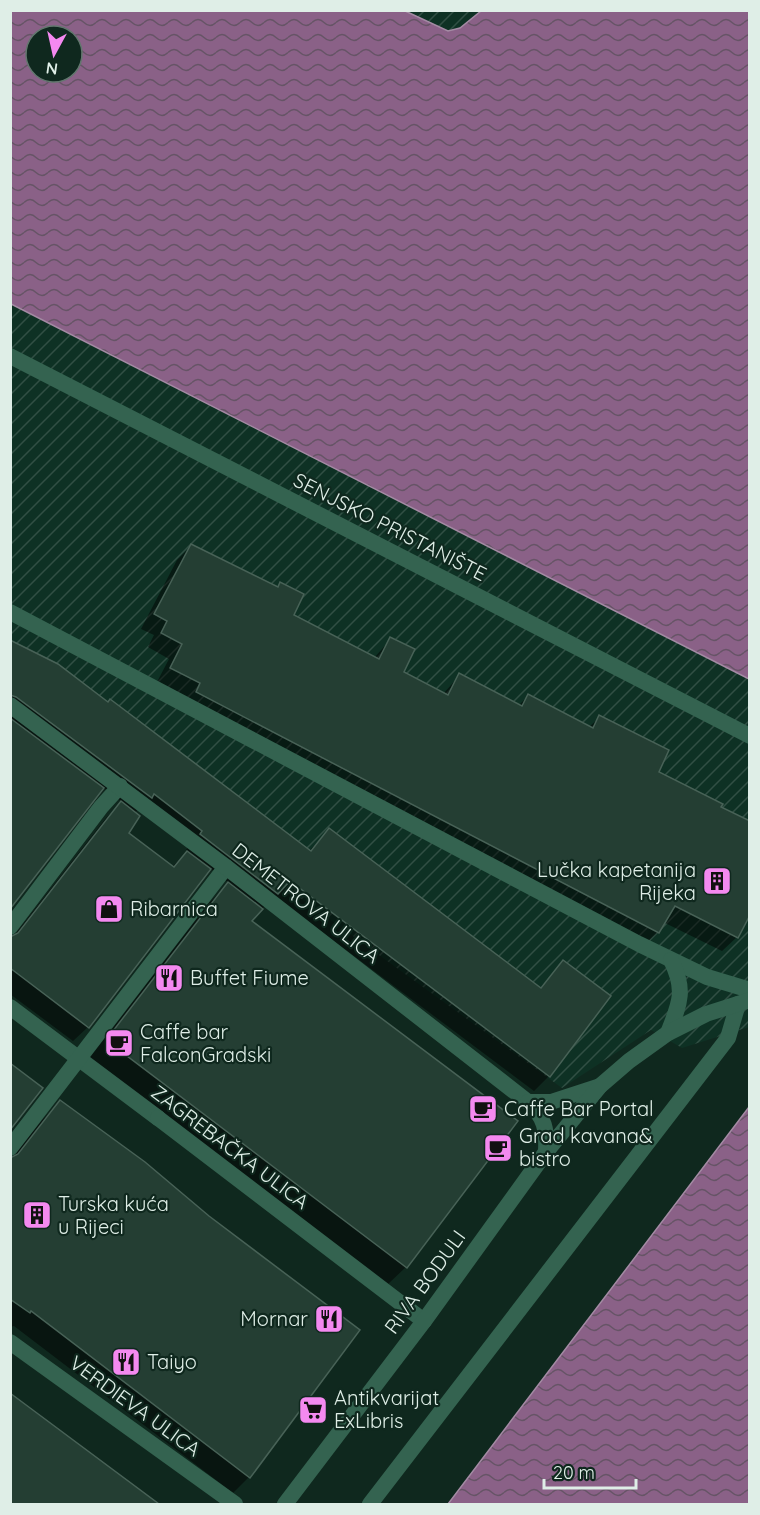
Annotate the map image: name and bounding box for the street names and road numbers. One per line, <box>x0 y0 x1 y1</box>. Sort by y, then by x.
street label: SENJSKO PRISTANIŠTE <box>290 467 491 586</box>
street label: DEMETROVA ULICA <box>227 837 385 968</box>
street label: ZAGREBAČKA ULICA <box>146 1079 314 1214</box>
street label: RIVA BODULI <box>379 1225 471 1338</box>
street label: VERDIEVA ULICA <box>65 1350 206 1462</box>

